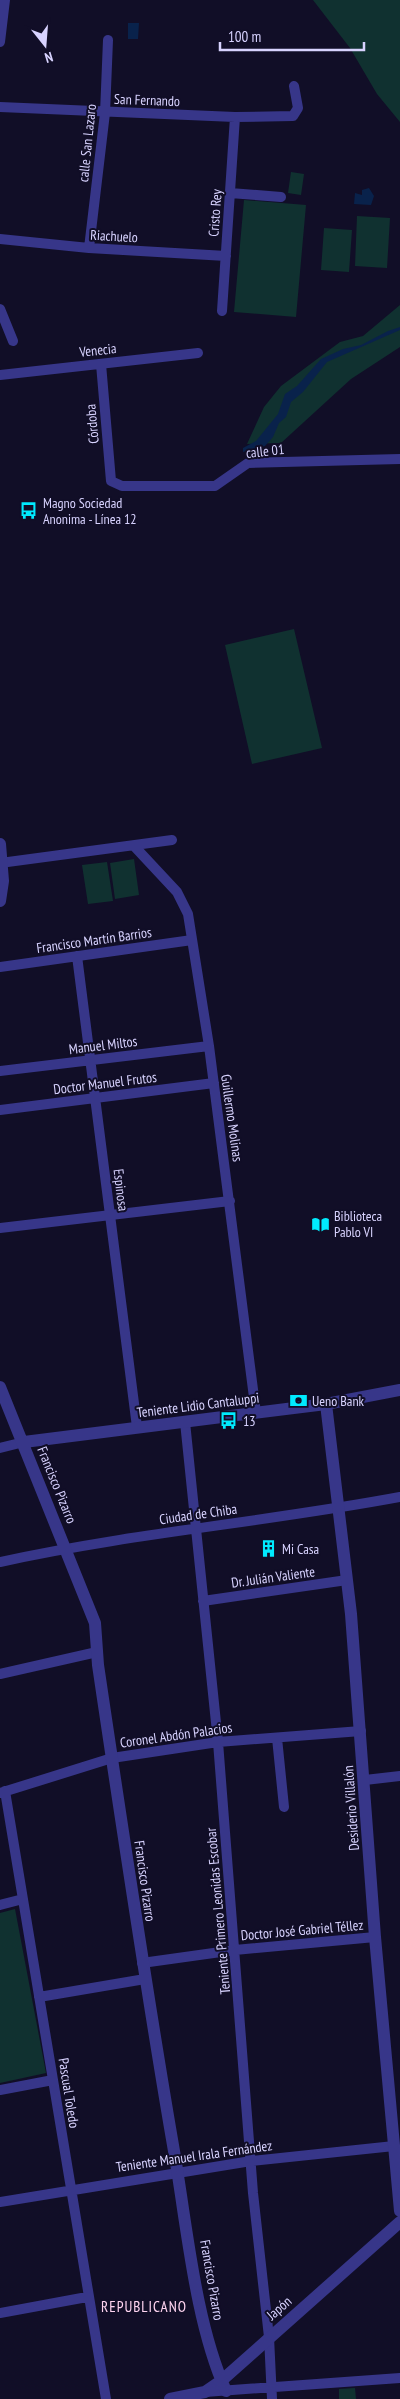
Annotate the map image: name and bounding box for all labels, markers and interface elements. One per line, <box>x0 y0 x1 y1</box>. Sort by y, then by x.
north arrow <box>20 20 70 70</box>
scale bar <box>220 20 364 52</box>
text: 100 m <box>228 27 261 46</box>
text: N <box>43 48 55 67</box>
street label: San Fernando <box>114 90 180 110</box>
street label: calle San Lazaro <box>74 103 100 183</box>
street label: Cristo Rey <box>204 188 226 237</box>
street label: Riachuelo <box>90 226 138 246</box>
street label: Venecia <box>78 339 117 361</box>
street label: Córdoba <box>81 403 103 445</box>
street label: calle 01 <box>245 440 285 462</box>
place label: Magno Sociedad Anonima - Línea 12 <box>43 494 137 528</box>
bus stop icon: Magno Sociedad Anonima - Línea 12 <box>19 501 39 521</box>
street label: Francisco Martín Barrios <box>35 923 153 957</box>
street label: Manuel Miltos <box>68 1032 138 1058</box>
street label: Doctor Manuel Frutos <box>52 1068 158 1098</box>
street label: Guillermo Molinas <box>217 1073 247 1163</box>
street label: Espinosa <box>109 1168 133 1212</box>
place label: Biblioteca Pablo VI <box>334 1207 382 1241</box>
library icon: Biblioteca Pablo VI <box>310 1214 330 1234</box>
street label: Teniente Lidio Cantaluppi <box>136 1389 260 1421</box>
bank icon: Ueno Bank <box>288 1391 308 1411</box>
place label: Ueno Bank <box>312 1392 365 1410</box>
bus stop icon: 13 <box>219 1411 239 1431</box>
place label: 13 <box>243 1412 256 1430</box>
street label: Francisco Pizarro <box>33 1444 81 1526</box>
street label: Ciudad de Chiba <box>158 1500 238 1528</box>
building icon: Mi Casa <box>258 1539 278 1559</box>
place label: Mi Casa <box>282 1540 319 1558</box>
street label: Dr. Julián Valiente <box>230 1562 316 1592</box>
street label: Coronel Abdón Palacios <box>119 1718 233 1752</box>
street label: Desiderio Villalón <box>339 1765 363 1851</box>
street label: Teniente Primero Leonidas Escobar <box>202 1827 234 1995</box>
street label: Francisco Pizarro <box>130 1839 160 1923</box>
street label: Doctor José Gabriel Téllez <box>240 1916 364 1944</box>
street label: Pascual Toledo <box>55 2057 83 2129</box>
street label: Teniente Manuel Irala Fernández <box>115 2136 273 2176</box>
street label: Francisco Pizarro <box>196 2238 228 2322</box>
street label: Japón <box>262 2292 295 2324</box>
district label: REPUBLICANO <box>101 2297 187 2316</box>

